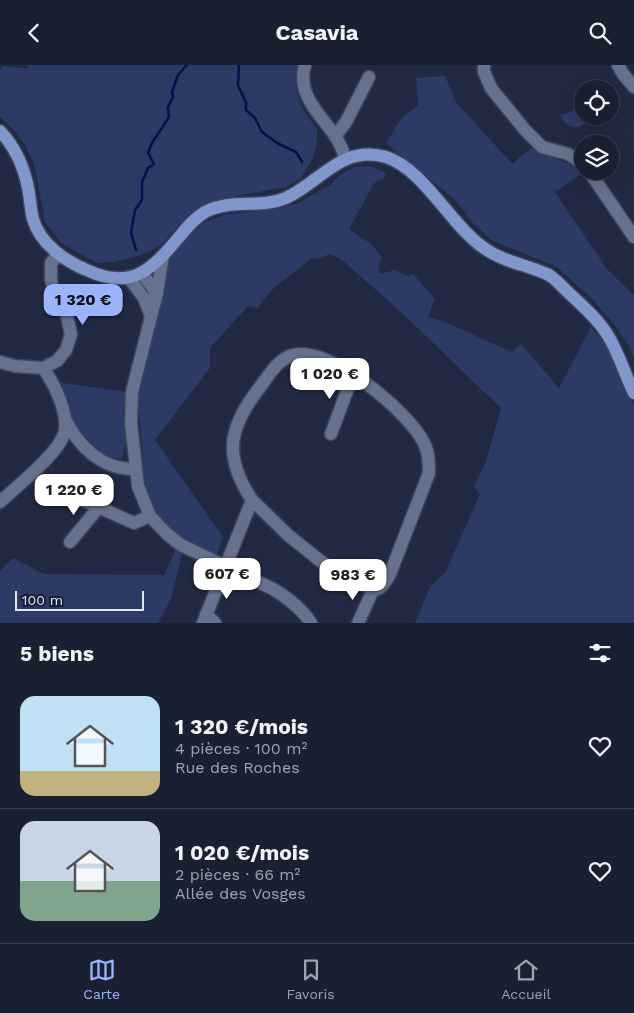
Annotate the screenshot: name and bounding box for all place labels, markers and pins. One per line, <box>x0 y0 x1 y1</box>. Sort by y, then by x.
pin: 1 320 € <box>37 283 129 326</box>
pin: 1 020 € <box>284 357 376 400</box>
pin: 1 220 € <box>28 473 120 516</box>
pin: 607 € <box>192 557 262 600</box>
pin: 983 € <box>318 559 388 601</box>

